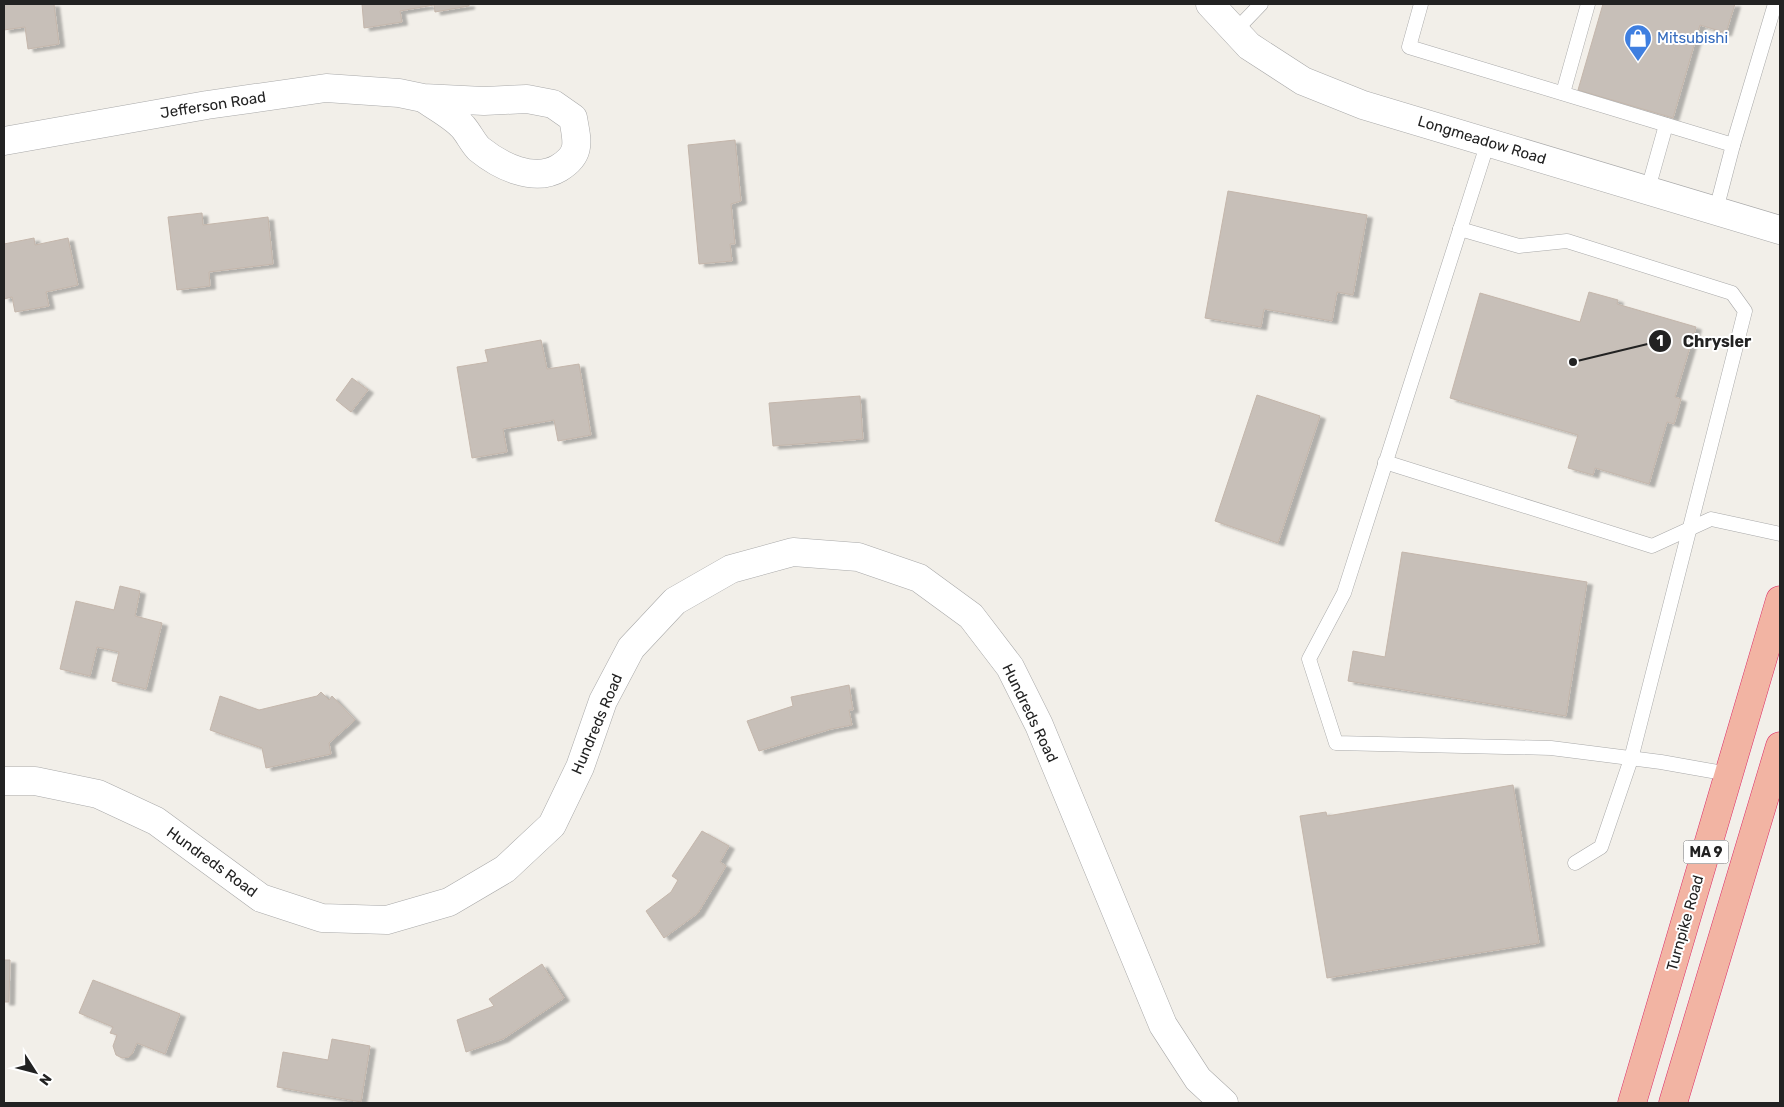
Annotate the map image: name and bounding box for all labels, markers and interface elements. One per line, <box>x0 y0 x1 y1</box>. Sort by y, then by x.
shop icon: Mitsubishi <box>1623 23 1653 62</box>
place label: Mitsubishi <box>1657 29 1728 47</box>
street label: Jefferson Road <box>159 88 267 122</box>
street label: Longmeadow Road <box>1416 112 1548 168</box>
callout: Chrysler <box>1648 326 1761 357</box>
text: 1 <box>1656 332 1664 350</box>
text: Chrysler <box>1683 332 1752 351</box>
street label: Hundreds Road <box>998 661 1062 765</box>
street label: Hundreds Road <box>568 671 626 777</box>
street label: Hundreds Road <box>163 823 261 901</box>
road number: MA 9 <box>1684 840 1728 864</box>
street label: Turnpike Road <box>1663 873 1707 973</box>
north arrow <box>10 1047 60 1097</box>
text: N <box>35 1070 55 1088</box>

